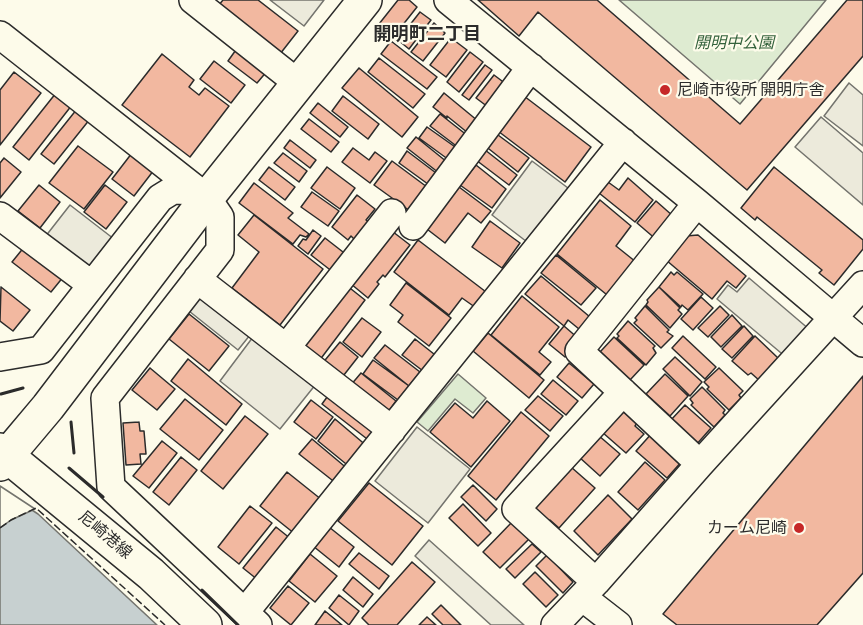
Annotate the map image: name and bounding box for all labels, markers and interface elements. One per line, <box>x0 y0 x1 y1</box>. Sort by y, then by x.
district label: 開明町二丁目 <box>373 24 481 46</box>
park label: 開明中公園 <box>694 33 774 53</box>
place label: 尼崎市役所 開明庁舎 <box>677 80 824 100</box>
marker: 尼崎市役所 開明庁舎 <box>658 83 672 97</box>
street label: 尼崎港線 <box>74 507 136 563</box>
place label: カーム尼崎 <box>707 518 787 538</box>
marker: カーム尼崎 <box>792 521 806 535</box>

